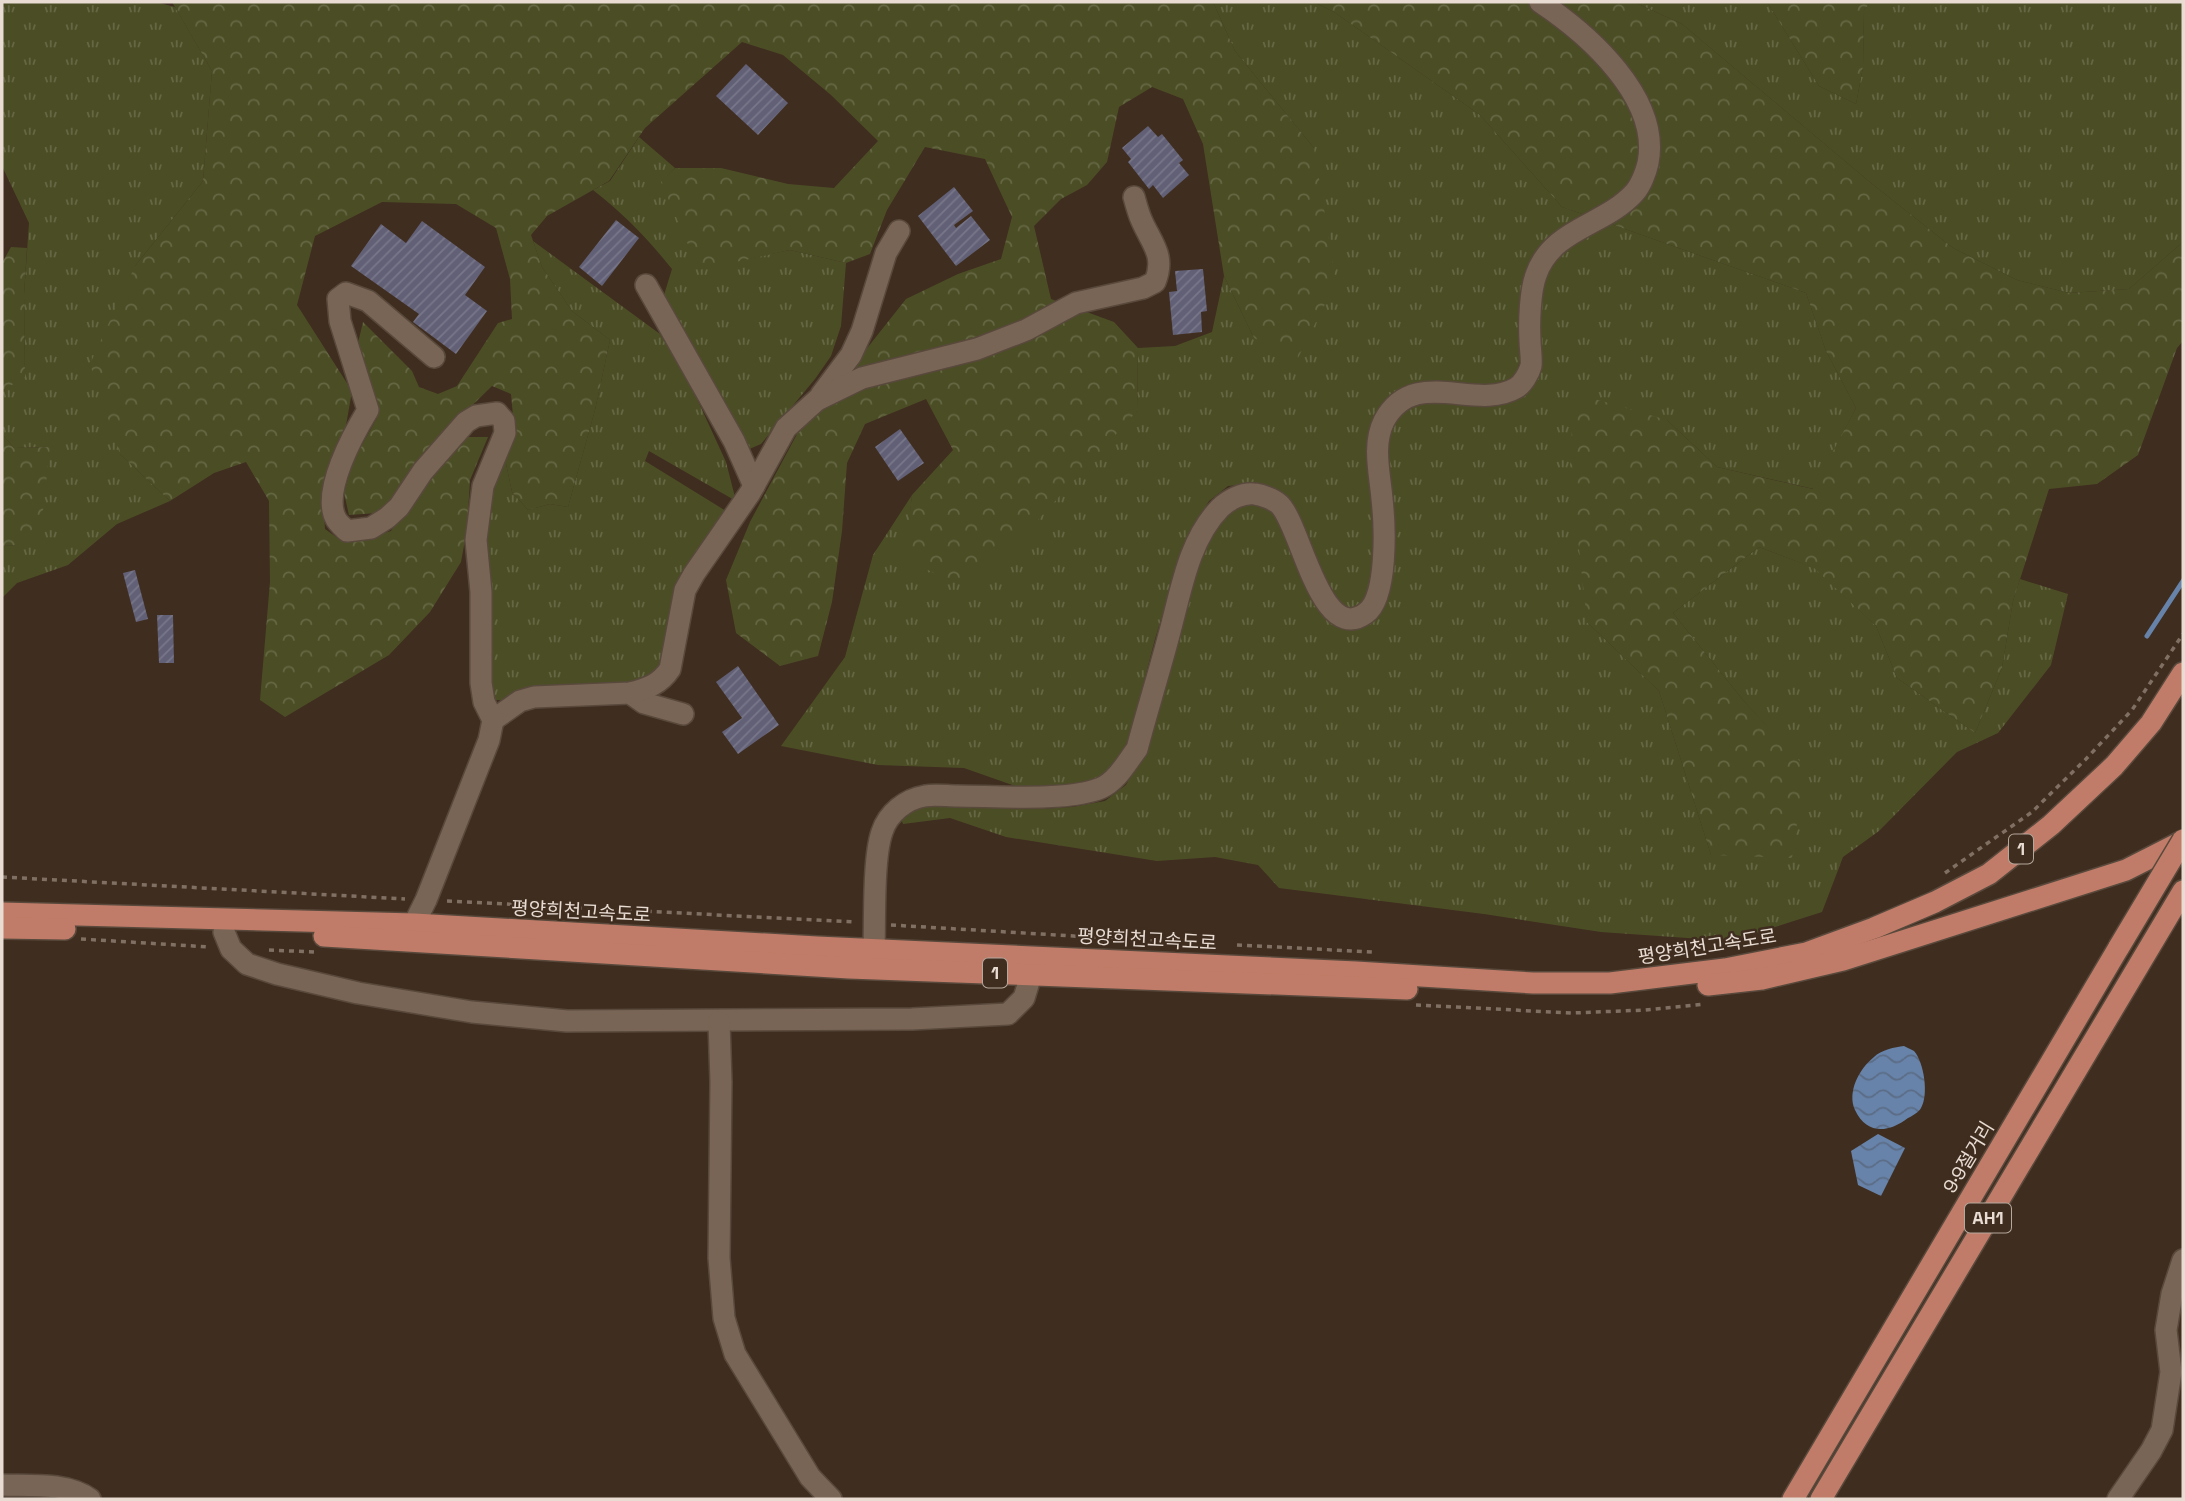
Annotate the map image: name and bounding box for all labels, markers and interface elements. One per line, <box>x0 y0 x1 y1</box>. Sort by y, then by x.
road number: 1 <box>2009 834 2033 864</box>
street label: 평양희천고속도로 <box>510 895 651 928</box>
street label: 평양희천고속도로 <box>1076 923 1217 956</box>
street label: 평양희천고속도로 <box>1636 923 1778 970</box>
road number: 1 <box>983 958 1007 988</box>
street label: 9·9절거리 <box>1937 1117 2000 1198</box>
road number: AH1 <box>1965 1204 2011 1232</box>

